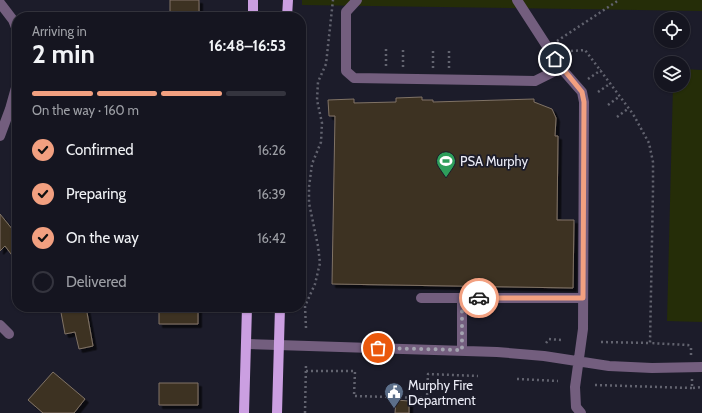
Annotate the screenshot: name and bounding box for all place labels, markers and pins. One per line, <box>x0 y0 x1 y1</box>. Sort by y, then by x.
pin <box>538 42 572 76</box>
sports icon: PSA Murphy <box>435 150 457 178</box>
place label: PSA Murphy <box>460 153 528 169</box>
pin <box>361 331 395 365</box>
place label: Murphy Fire Department <box>408 377 476 408</box>
public building icon: Murphy Fire Department <box>383 381 405 409</box>

